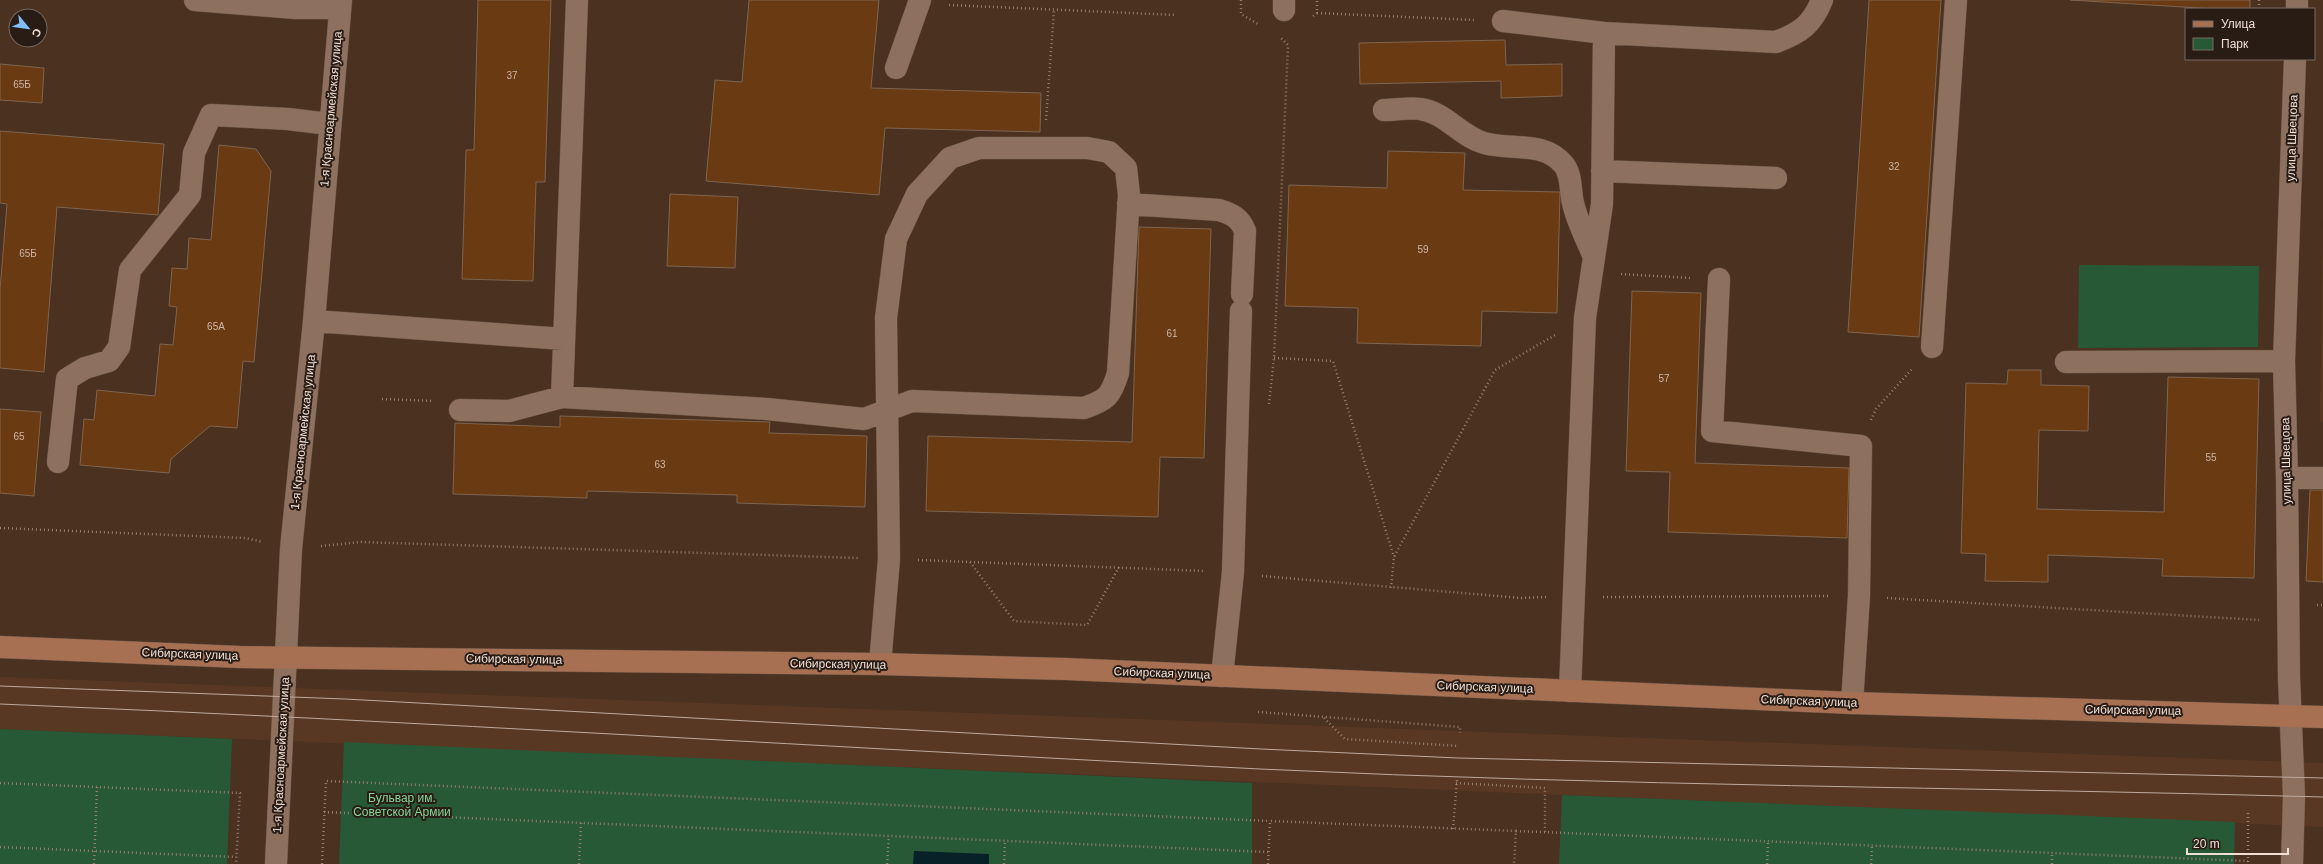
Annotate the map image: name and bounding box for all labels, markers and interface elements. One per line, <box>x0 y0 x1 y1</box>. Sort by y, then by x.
north arrow <box>8 8 48 48</box>
legend <box>2185 8 2315 60</box>
text: Улица <box>2221 17 2255 31</box>
text: С <box>30 26 44 39</box>
street label: 1-я Красноармейская улица <box>317 30 345 187</box>
text: Парк <box>2221 37 2249 51</box>
house number: 37 <box>506 70 518 81</box>
house number: 65Б <box>13 79 31 90</box>
street label: улица Швецова <box>2283 94 2301 181</box>
house number: 32 <box>1888 161 1900 172</box>
house number: 59 <box>1417 244 1429 255</box>
house number: 65Б <box>19 248 37 259</box>
house number: 65А <box>207 321 225 332</box>
house number: 61 <box>1166 328 1178 339</box>
street label: 1-я Красноармейская улица <box>288 353 318 510</box>
house number: 57 <box>1658 373 1670 384</box>
street label: улица Швецова <box>2278 417 2294 504</box>
house number: 65 <box>13 431 25 442</box>
house number: 55 <box>2205 452 2217 463</box>
house number: 63 <box>654 459 666 470</box>
street label: Сибирская улица <box>141 645 239 663</box>
street label: Сибирская улица <box>466 651 563 667</box>
street label: Сибирская улица <box>790 656 887 672</box>
street label: Сибирская улица <box>1113 664 1211 682</box>
street label: 1-я Красноармейская улица <box>270 676 292 833</box>
street label: Сибирская улица <box>1436 678 1534 696</box>
street label: Сибирская улица <box>1760 692 1858 710</box>
street label: Сибирская улица <box>2085 702 2182 718</box>
park label: Бульвар им. Советской Армии <box>353 791 451 819</box>
scale bar <box>2187 830 2288 856</box>
text: 20 m <box>2193 837 2220 851</box>

